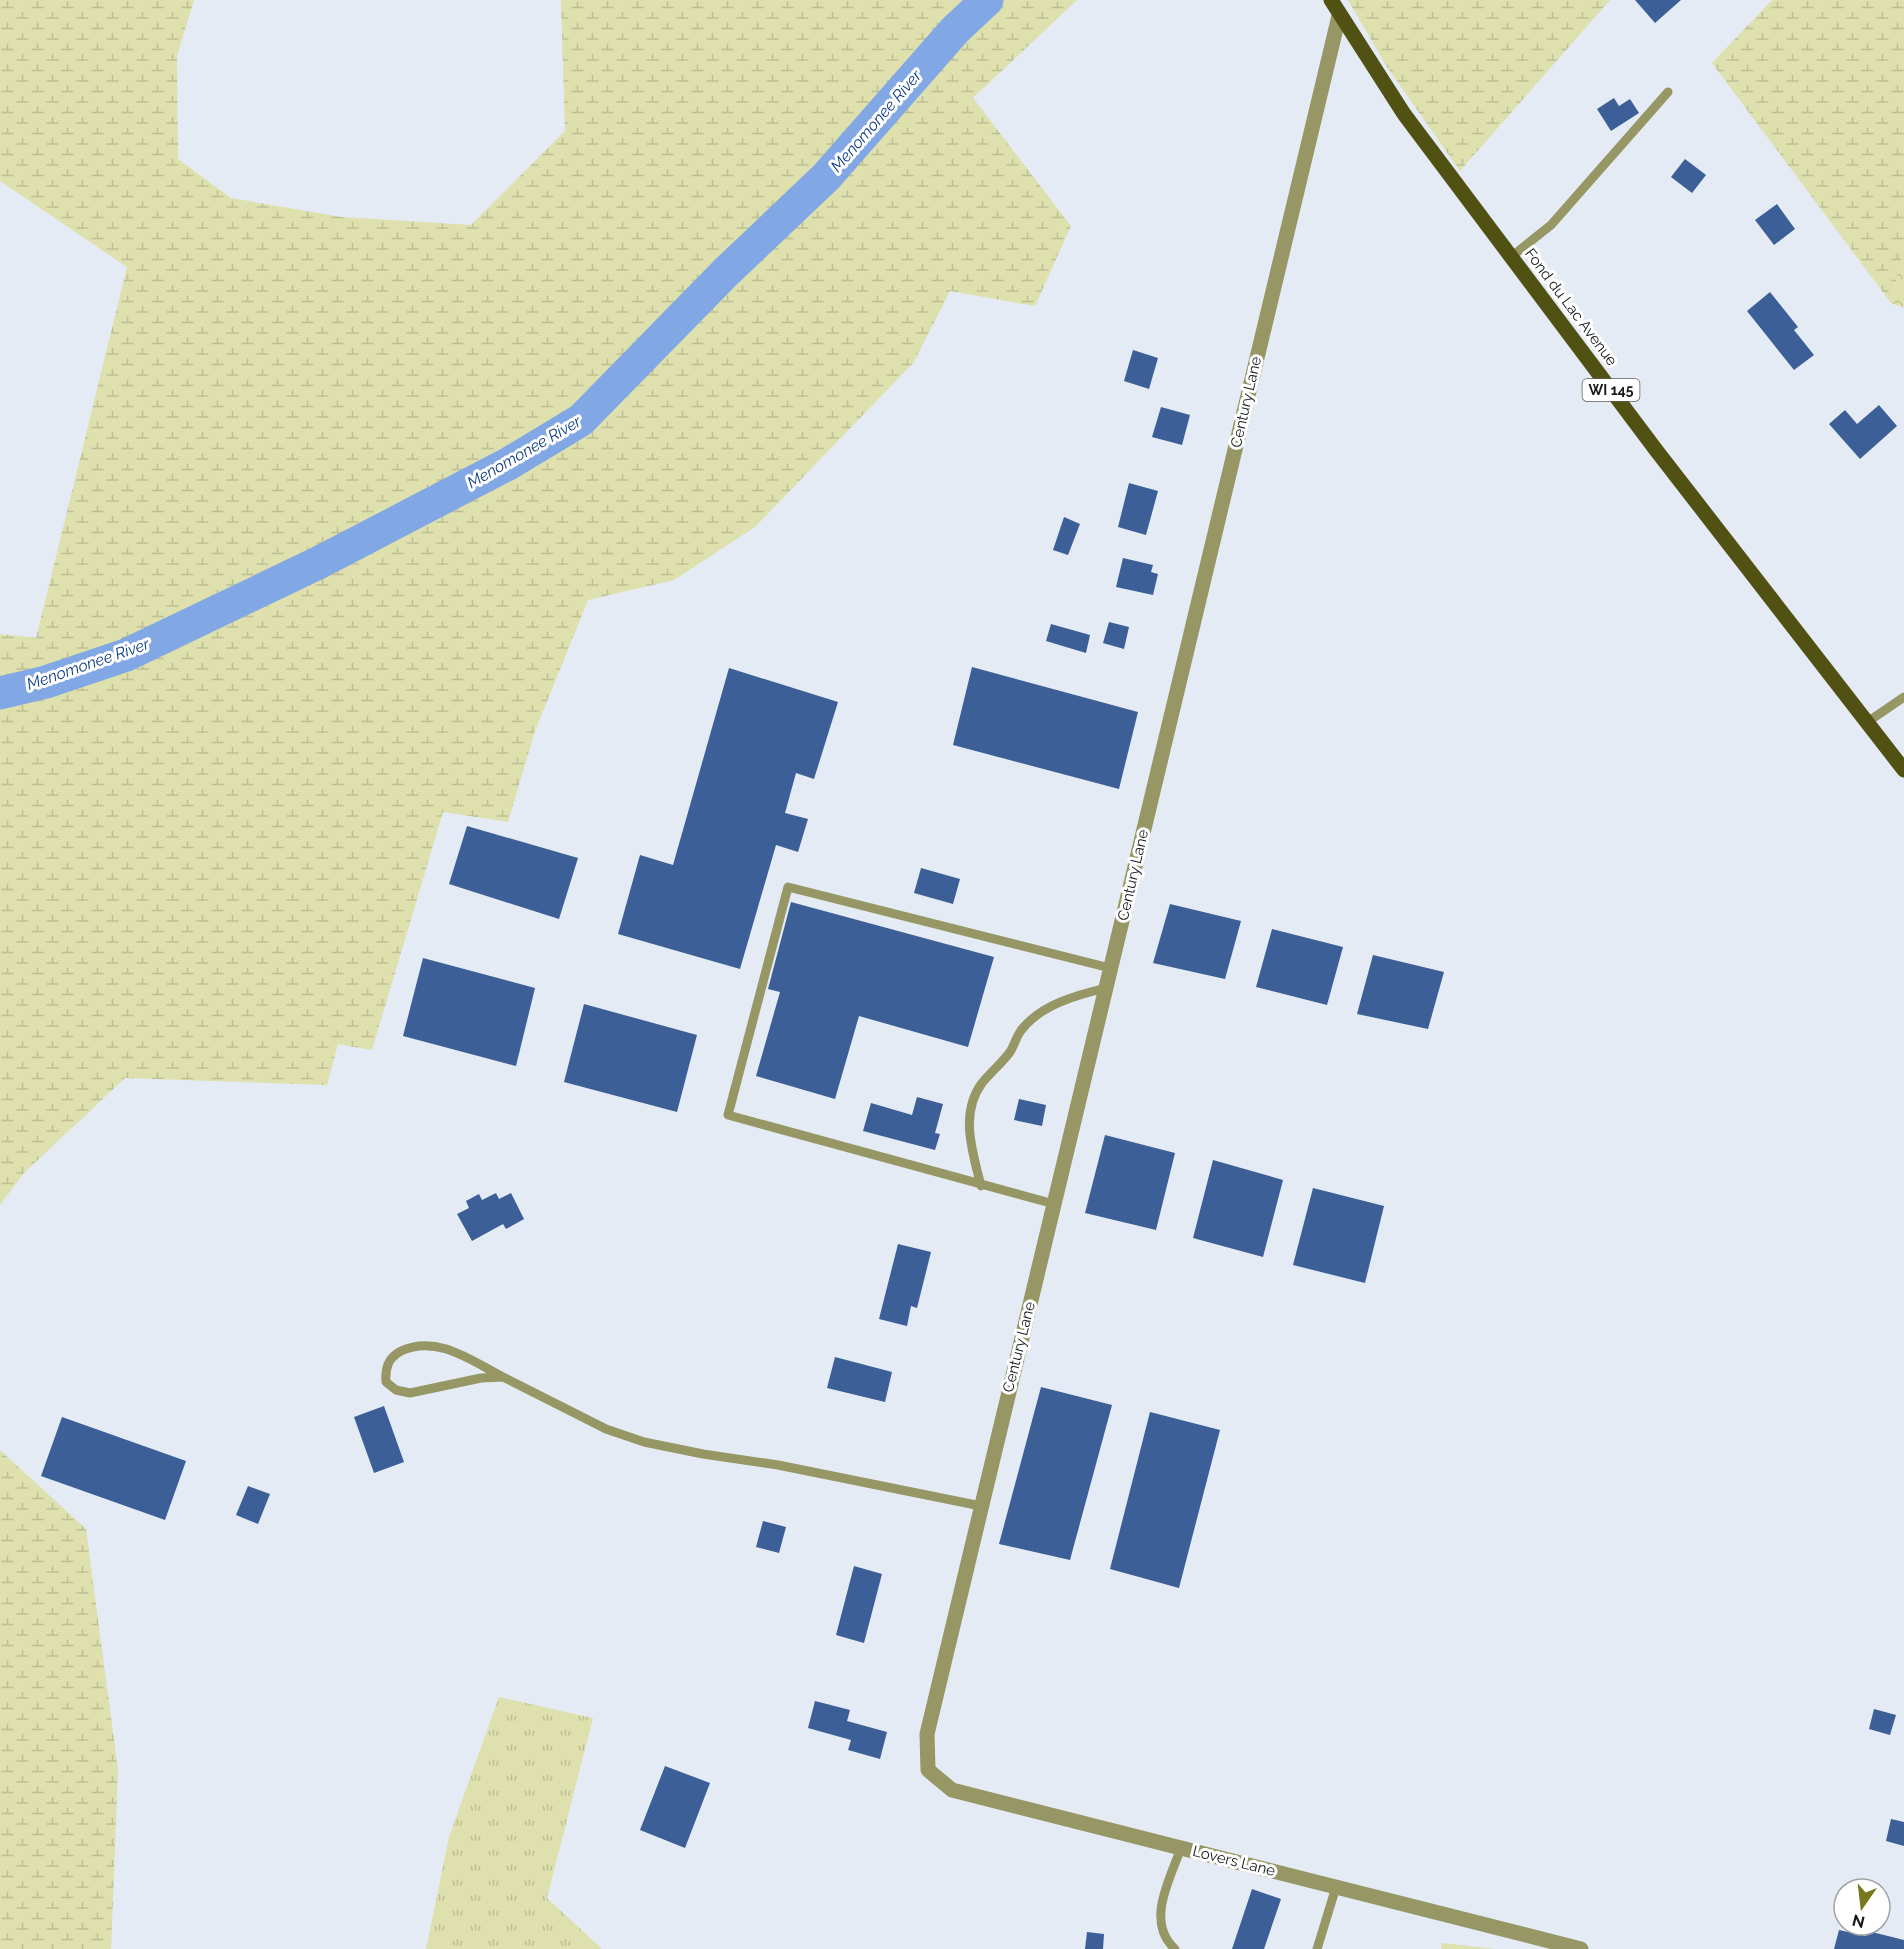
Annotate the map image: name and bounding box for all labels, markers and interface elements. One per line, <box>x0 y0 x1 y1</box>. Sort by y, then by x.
water label: Menomonee River <box>827 66 926 176</box>
street label: Fond du Lac Avenue <box>1521 245 1621 369</box>
street label: Century Lane <box>1227 354 1265 449</box>
road number: WI 145 <box>1582 379 1640 401</box>
water label: Menomonee River <box>464 411 585 492</box>
water label: Menomonee River <box>24 634 152 694</box>
street label: Century Lane <box>1114 827 1152 922</box>
street label: Century Lane <box>999 1300 1039 1394</box>
street label: Lovers Lane <box>1191 1842 1277 1880</box>
north arrow <box>1832 1877 1892 1937</box>
text: N <box>1850 1910 1867 1932</box>

